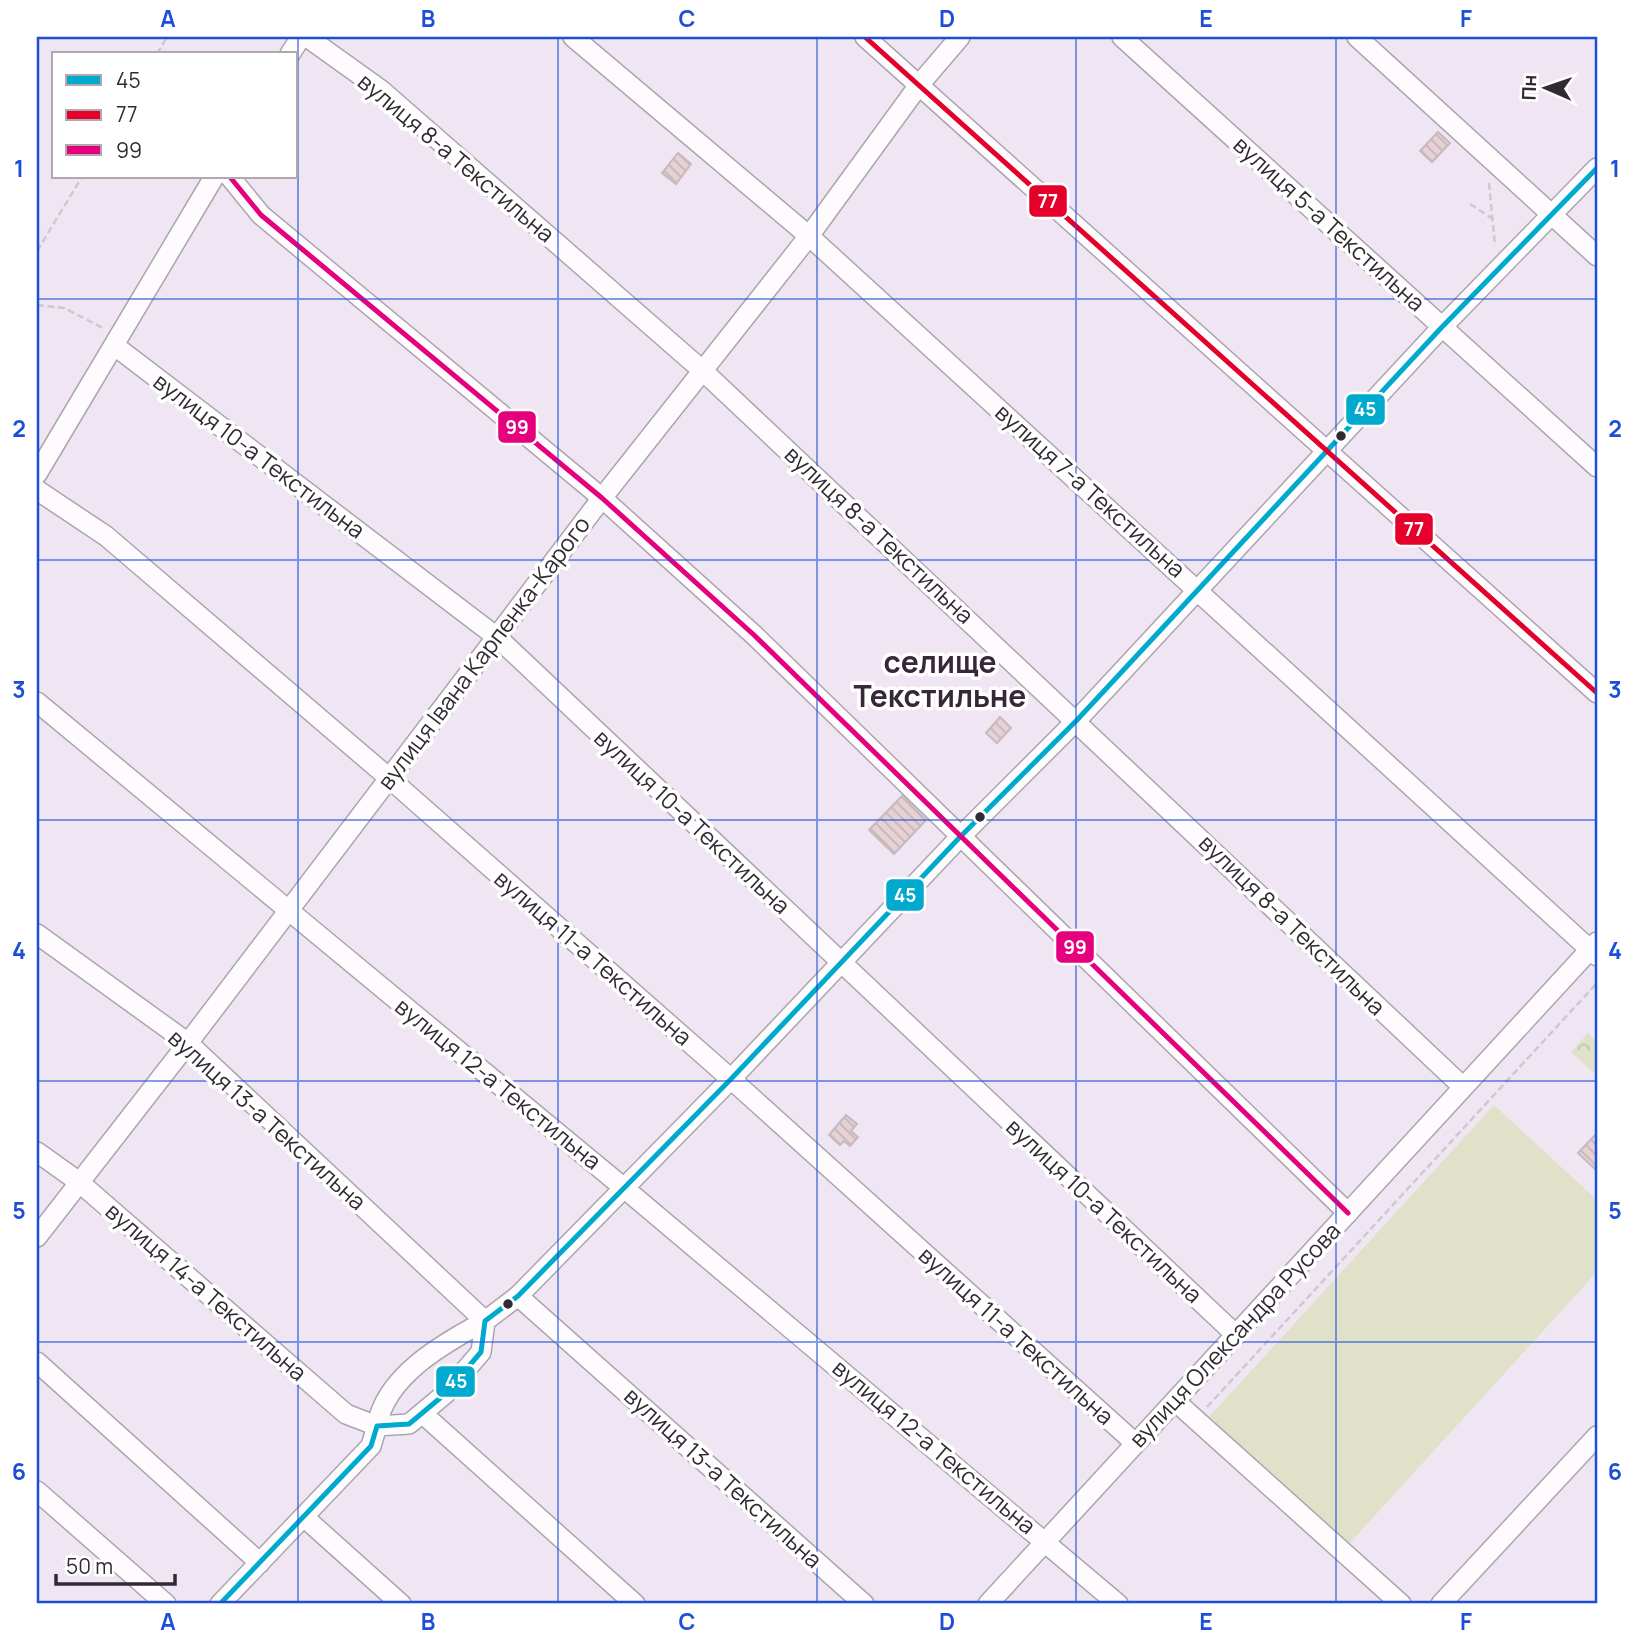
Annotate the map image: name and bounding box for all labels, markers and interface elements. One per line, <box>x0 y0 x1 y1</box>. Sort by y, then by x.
text: A <box>160 2 176 34</box>
text: B <box>421 2 435 34</box>
text: C <box>679 2 696 34</box>
text: D <box>939 2 955 34</box>
text: E <box>1199 2 1213 34</box>
text: F <box>1460 2 1472 34</box>
legend <box>52 52 298 178</box>
north arrow <box>1512 52 1582 122</box>
street label: вулиця 8-а Текстильна <box>352 65 562 249</box>
text: 45 <box>116 66 141 94</box>
text: Пн <box>1516 74 1542 101</box>
text: 77 <box>116 100 138 128</box>
street label: вулиця 5-а Текстильна <box>1227 129 1432 318</box>
text: 99 <box>116 136 142 164</box>
text: 1 <box>14 152 24 184</box>
text: 1 <box>1610 152 1620 184</box>
line badge: 77 <box>1028 184 1068 218</box>
text: 77 <box>1038 188 1058 214</box>
street label: вулиця 10-а Текстильна <box>147 365 372 545</box>
line badge: 45 <box>1345 393 1386 426</box>
street label: вулиця 7-а Текстильна <box>989 396 1193 584</box>
text: 45 <box>1354 396 1376 422</box>
line badge: 99 <box>497 410 537 444</box>
text: 2 <box>12 412 26 444</box>
text: 2 <box>1608 412 1622 444</box>
text: 99 <box>505 414 529 440</box>
unlabelled marker <box>1334 429 1348 443</box>
street label: вулиця 8-а Текстильна <box>778 438 981 630</box>
street label: вулиця Івана Карпенка-Карого <box>370 509 597 796</box>
line badge: 77 <box>1394 512 1434 546</box>
text: 77 <box>1404 516 1424 542</box>
district label: селище Текстильне <box>854 641 1026 716</box>
text: 3 <box>12 673 26 705</box>
text: 3 <box>1608 673 1622 705</box>
street label: вулиця 10-а Текстильна <box>588 722 798 921</box>
unlabelled marker <box>973 810 987 824</box>
street label: вулиця 8-а Текстильна <box>1193 827 1393 1022</box>
street label: вулиця 11-а Текстильна <box>488 862 699 1052</box>
line badge: 45 <box>885 878 925 912</box>
text: 45 <box>894 882 916 908</box>
line badge: 99 <box>1055 930 1095 964</box>
text: 4 <box>12 934 26 966</box>
text: 99 <box>1063 934 1087 960</box>
text: 4 <box>1608 934 1622 966</box>
street label: вулиця 12-а Текстильна <box>389 990 608 1176</box>
street label: вулиця 13-а Текстильна <box>162 1022 373 1217</box>
street label: вулиця 10-а Текстильна <box>1000 1111 1210 1310</box>
text: 5 <box>12 1194 26 1226</box>
text: 5 <box>1608 1194 1622 1226</box>
street label: вулиця 14-а Текстильна <box>99 1195 314 1388</box>
street label: вулиця Олександра Русова <box>1121 1215 1347 1454</box>
street label: вулиця 11-а Текстильна <box>912 1239 1121 1432</box>
unlabelled marker <box>501 1297 515 1311</box>
street label: вулиця 12-а Текстильна <box>826 1352 1043 1541</box>
line badge: 45 <box>435 1365 476 1398</box>
text: 45 <box>445 1368 467 1394</box>
street label: вулиця 13-а Текстильна <box>618 1380 829 1575</box>
text: 6 <box>12 1455 26 1487</box>
text: 6 <box>1608 1455 1622 1487</box>
scale bar <box>56 1543 175 1587</box>
text: 50 m <box>66 1552 113 1580</box>
text: A <box>160 1605 176 1637</box>
text: B <box>421 1605 435 1637</box>
text: C <box>679 1605 696 1637</box>
text: D <box>939 1605 955 1637</box>
text: E <box>1199 1605 1213 1637</box>
text: F <box>1460 1605 1472 1637</box>

